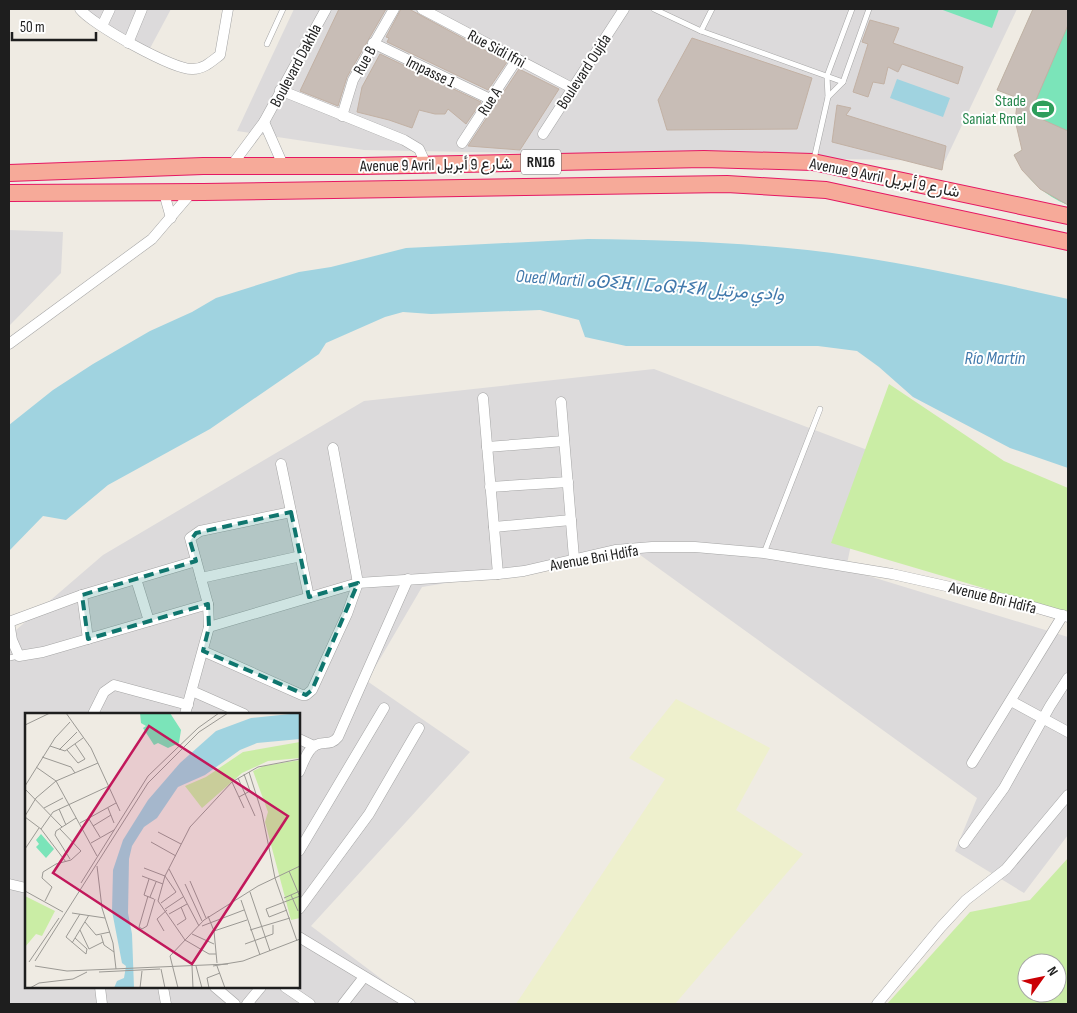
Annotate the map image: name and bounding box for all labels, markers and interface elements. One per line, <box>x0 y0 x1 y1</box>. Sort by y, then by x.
scale bar <box>12 10 96 42</box>
text: 50 m <box>20 18 45 37</box>
street label: Boulevard Dakhla <box>266 21 326 111</box>
street label: Rue Sidi Ifni <box>464 26 528 72</box>
street label: Boulevard Oujda <box>553 31 616 113</box>
street label: Rue B <box>350 43 381 79</box>
street label: Impasse 1 <box>403 52 458 92</box>
street label: Rue A <box>474 84 506 120</box>
place label: Stade Saniat Rmel <box>963 92 1026 129</box>
sports icon: Stade Saniat Rmel <box>1030 96 1056 122</box>
road number: RN16 <box>521 150 561 174</box>
street label: Avenue 9 Avril شارع 9 أبريل <box>807 154 961 203</box>
street label: Avenue 9 Avril شارع 9 أبريل <box>359 155 512 177</box>
water label: Oued Martil ⴰⵙⵉⴼ ⵏ ⵎⴰⵕⵜⵉⵍ وادي مرتيل <box>515 266 785 309</box>
water label: Río Martín <box>965 348 1026 369</box>
street label: Avenue Bni Hdifa <box>548 541 640 576</box>
street label: Avenue Bni Hdifa <box>946 578 1038 619</box>
inset map <box>25 713 300 988</box>
north arrow <box>1017 953 1067 1003</box>
text: N <box>1043 963 1062 979</box>

